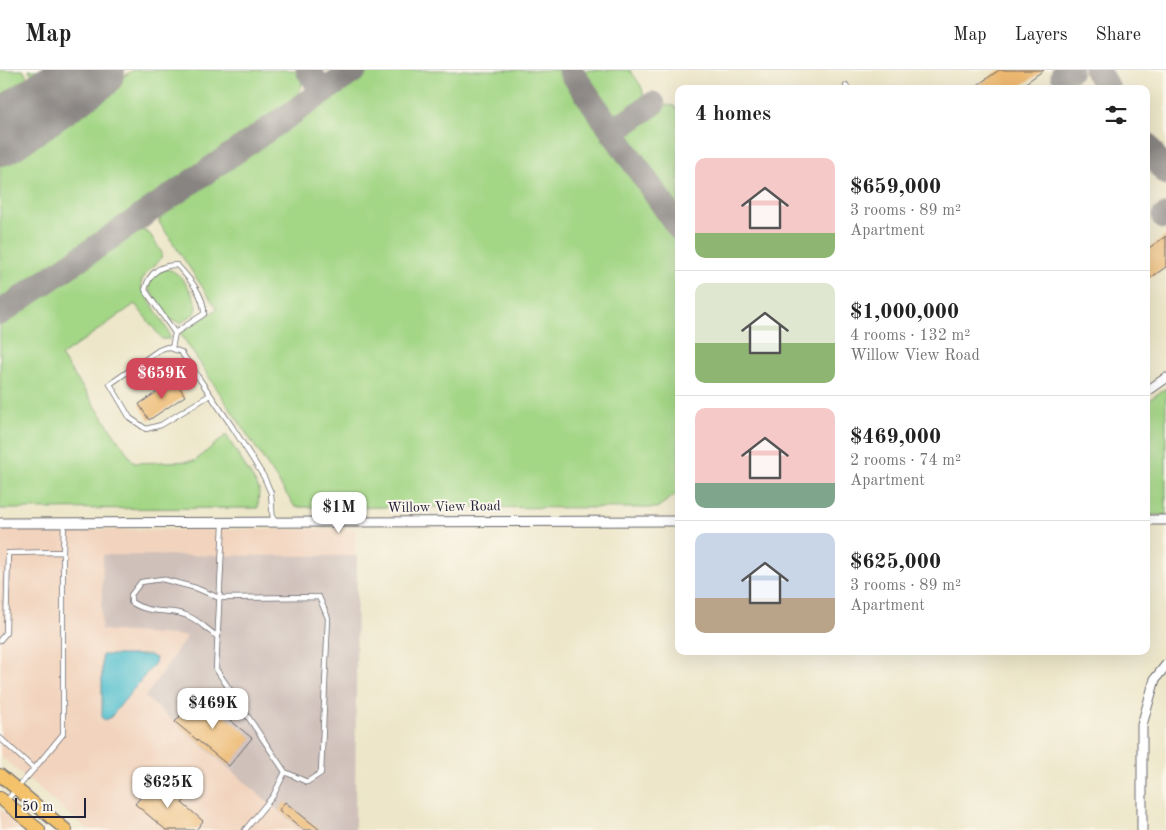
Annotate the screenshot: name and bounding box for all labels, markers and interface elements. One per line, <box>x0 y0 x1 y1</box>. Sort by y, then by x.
text: Map <box>25 23 72 47</box>
text: Map <box>953 26 987 44</box>
text: Layers <box>1015 26 1067 44</box>
text: Share <box>1095 26 1141 44</box>
icon: filters <box>1102 101 1130 129</box>
text: 4 homes <box>695 104 771 125</box>
text: $659,000 <box>850 177 941 198</box>
icon: home <box>735 178 795 238</box>
text: 3 rooms · 89 m² <box>850 203 961 219</box>
text: Apartment <box>850 223 925 239</box>
text: $1,000,000 <box>850 302 959 323</box>
icon: home <box>735 303 795 363</box>
text: 4 rooms · 132 m² <box>850 328 970 344</box>
text: Willow View Road <box>850 348 980 364</box>
pin: $659K <box>127 358 197 400</box>
text: $659K <box>137 366 187 382</box>
text: $469,000 <box>850 427 941 448</box>
icon: home <box>735 428 795 488</box>
text: 2 rooms · 74 m² <box>850 453 961 469</box>
text: Apartment <box>850 473 925 489</box>
pin: $1M <box>315 492 363 534</box>
street label: Willow View Road <box>387 499 501 515</box>
text: $1M <box>323 500 355 516</box>
text: $625,000 <box>850 552 941 573</box>
icon: home <box>735 553 795 613</box>
text: 3 rooms · 89 m² <box>850 578 961 594</box>
text: Apartment <box>850 598 925 614</box>
pin: $469K <box>178 688 248 730</box>
text: $469K <box>188 696 238 712</box>
pin: $625K <box>133 766 203 809</box>
text: $625K <box>143 775 193 791</box>
scale bar <box>15 795 86 818</box>
text: 50 m <box>22 800 53 814</box>

